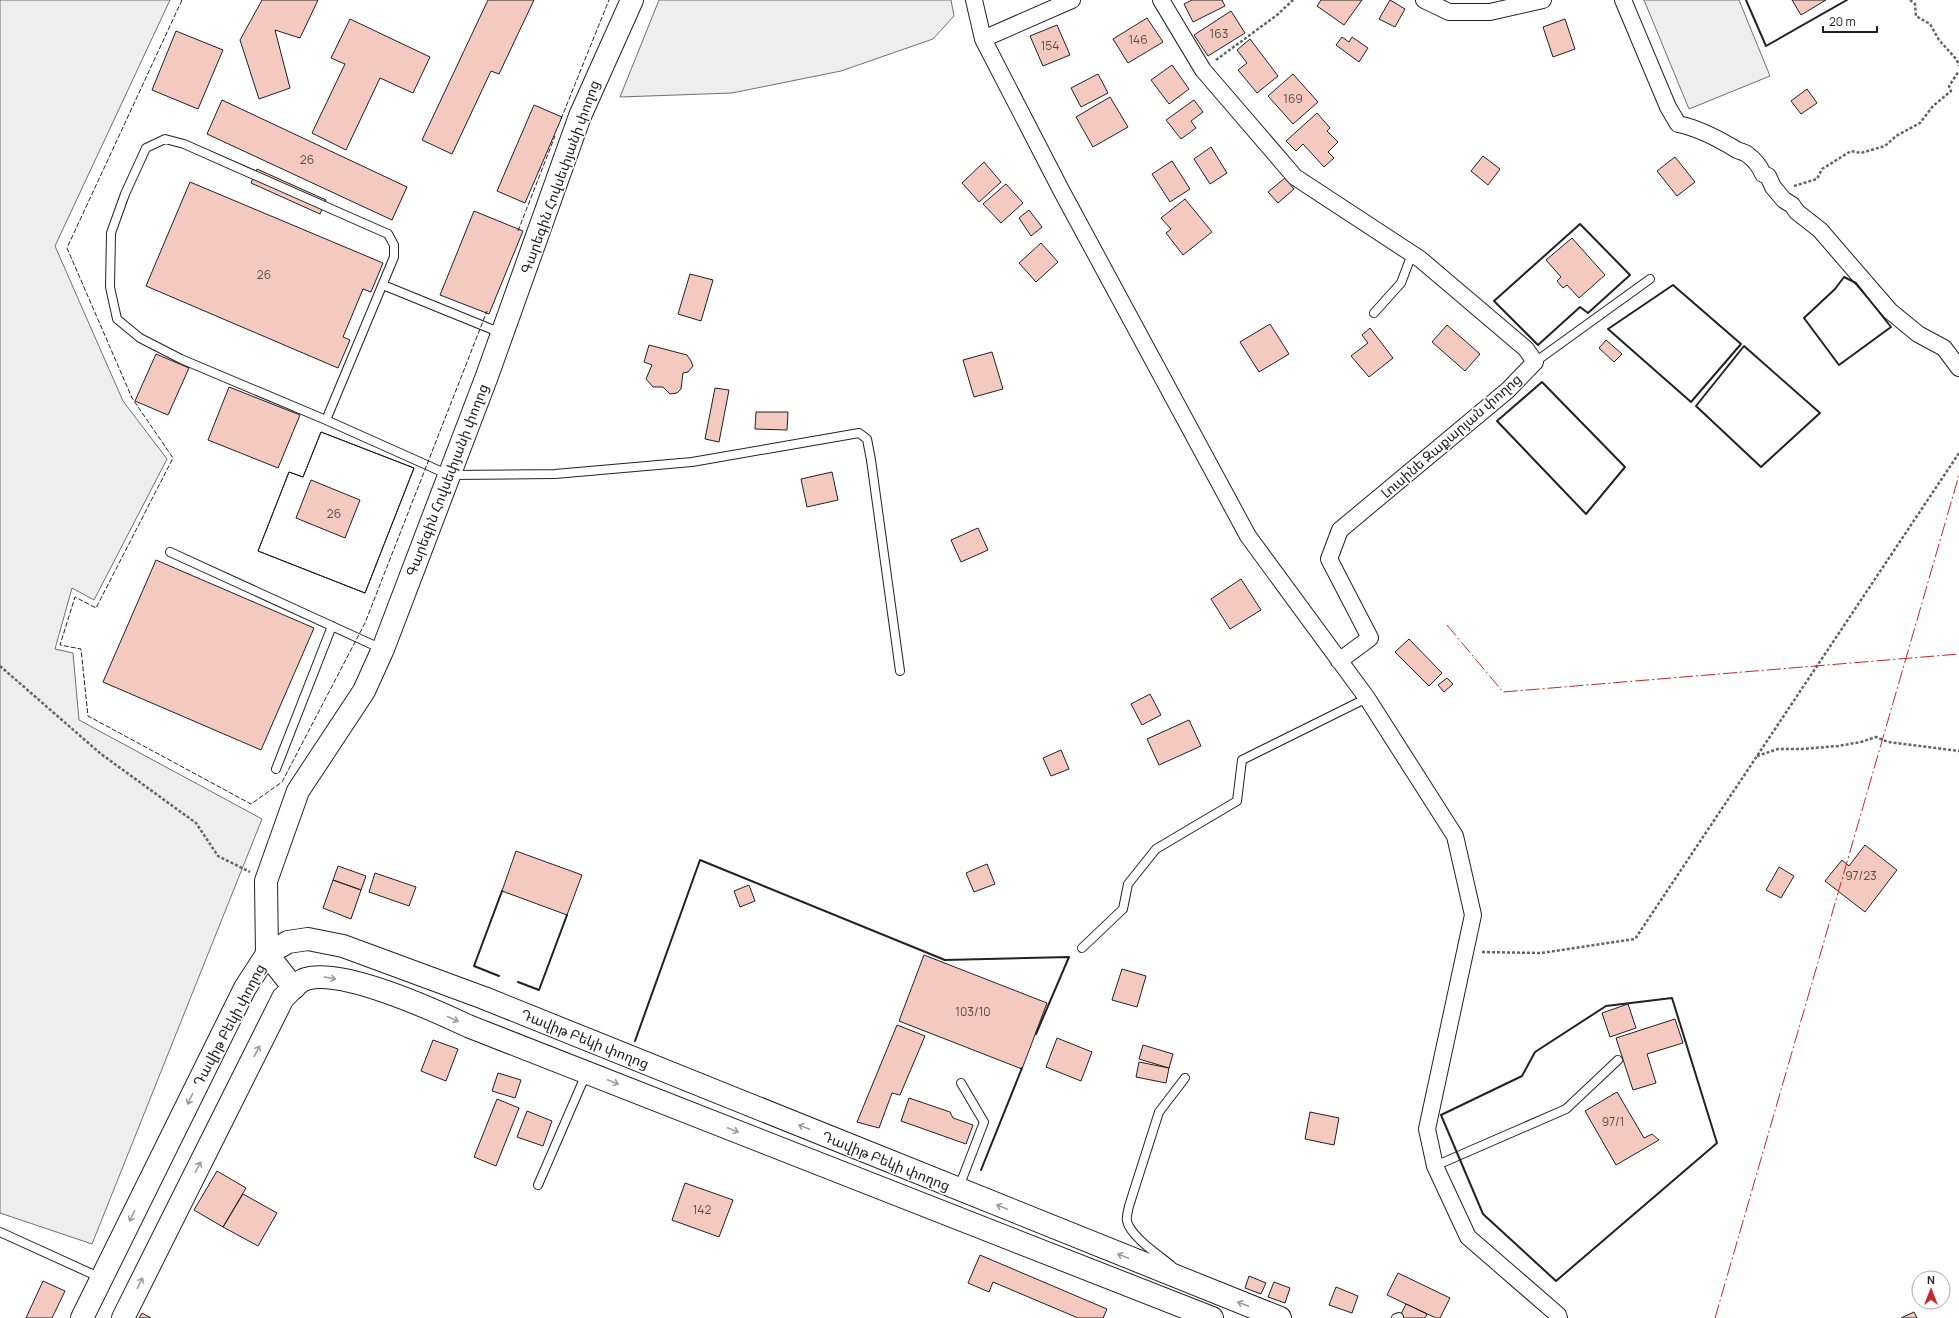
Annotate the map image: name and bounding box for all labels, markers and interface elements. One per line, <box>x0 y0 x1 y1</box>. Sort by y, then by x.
scale bar <box>1823 8 1877 34</box>
text: 20 m <box>1829 13 1856 30</box>
house number: 163 <box>1210 25 1228 42</box>
house number: 146 <box>1128 31 1148 48</box>
house number: 154 <box>1041 37 1059 54</box>
street label: Գարեգին Հովսեփյանի փողոց <box>516 77 603 276</box>
house number: 169 <box>1283 90 1303 107</box>
house number: 26 <box>300 151 314 168</box>
house number: 26 <box>257 266 271 283</box>
street label: Լուսինե Զաքարյան փողոց <box>1376 369 1525 502</box>
street label: Գարեգին Հովսեփյանի փողոց <box>401 381 492 579</box>
house number: 26 <box>327 505 341 522</box>
house number: 97/23 <box>1845 867 1877 884</box>
street label: Դավիթ Բեկի փողոց <box>188 960 269 1090</box>
one-way arrow <box>323 974 336 982</box>
house number: 103/10 <box>955 1003 991 1020</box>
street label: Դավիթ Բեկի փողոց <box>518 1004 652 1073</box>
one-way arrow <box>446 1016 458 1023</box>
one-way arrow <box>254 1045 261 1057</box>
one-way arrow <box>606 1078 618 1086</box>
one-way arrow <box>186 1093 193 1105</box>
house number: 97/1 <box>1602 1113 1624 1130</box>
one-way arrow <box>798 1123 810 1131</box>
one-way arrow <box>727 1126 739 1134</box>
street label: Դավիթ Բեկի փողոց <box>819 1126 953 1195</box>
one-way arrow <box>195 1161 202 1173</box>
house number: 142 <box>693 1201 711 1218</box>
one-way arrow <box>996 1203 1008 1211</box>
one-way arrow <box>128 1210 135 1222</box>
one-way arrow <box>1117 1252 1129 1259</box>
north arrow <box>1911 1270 1951 1310</box>
text: N <box>1927 1272 1935 1287</box>
one-way arrow <box>137 1277 144 1289</box>
one-way arrow <box>1238 1299 1250 1307</box>

